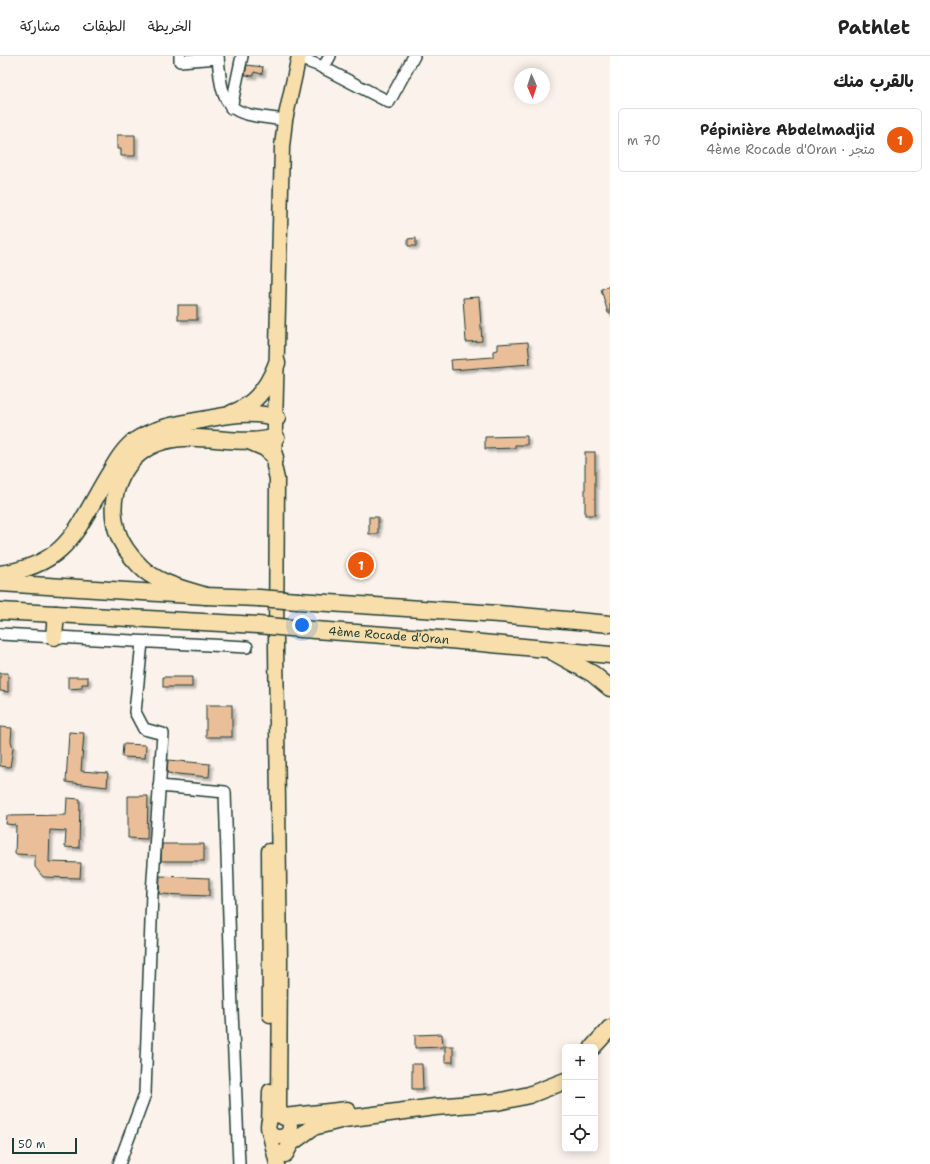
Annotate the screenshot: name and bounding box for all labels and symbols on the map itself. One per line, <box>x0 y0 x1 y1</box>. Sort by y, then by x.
north arrow <box>514 68 550 104</box>
pin: 1 <box>348 550 374 580</box>
your location <box>292 615 312 635</box>
street label: 4ème Rocade d'Oran <box>328 623 450 648</box>
scale bar <box>12 1136 77 1155</box>

